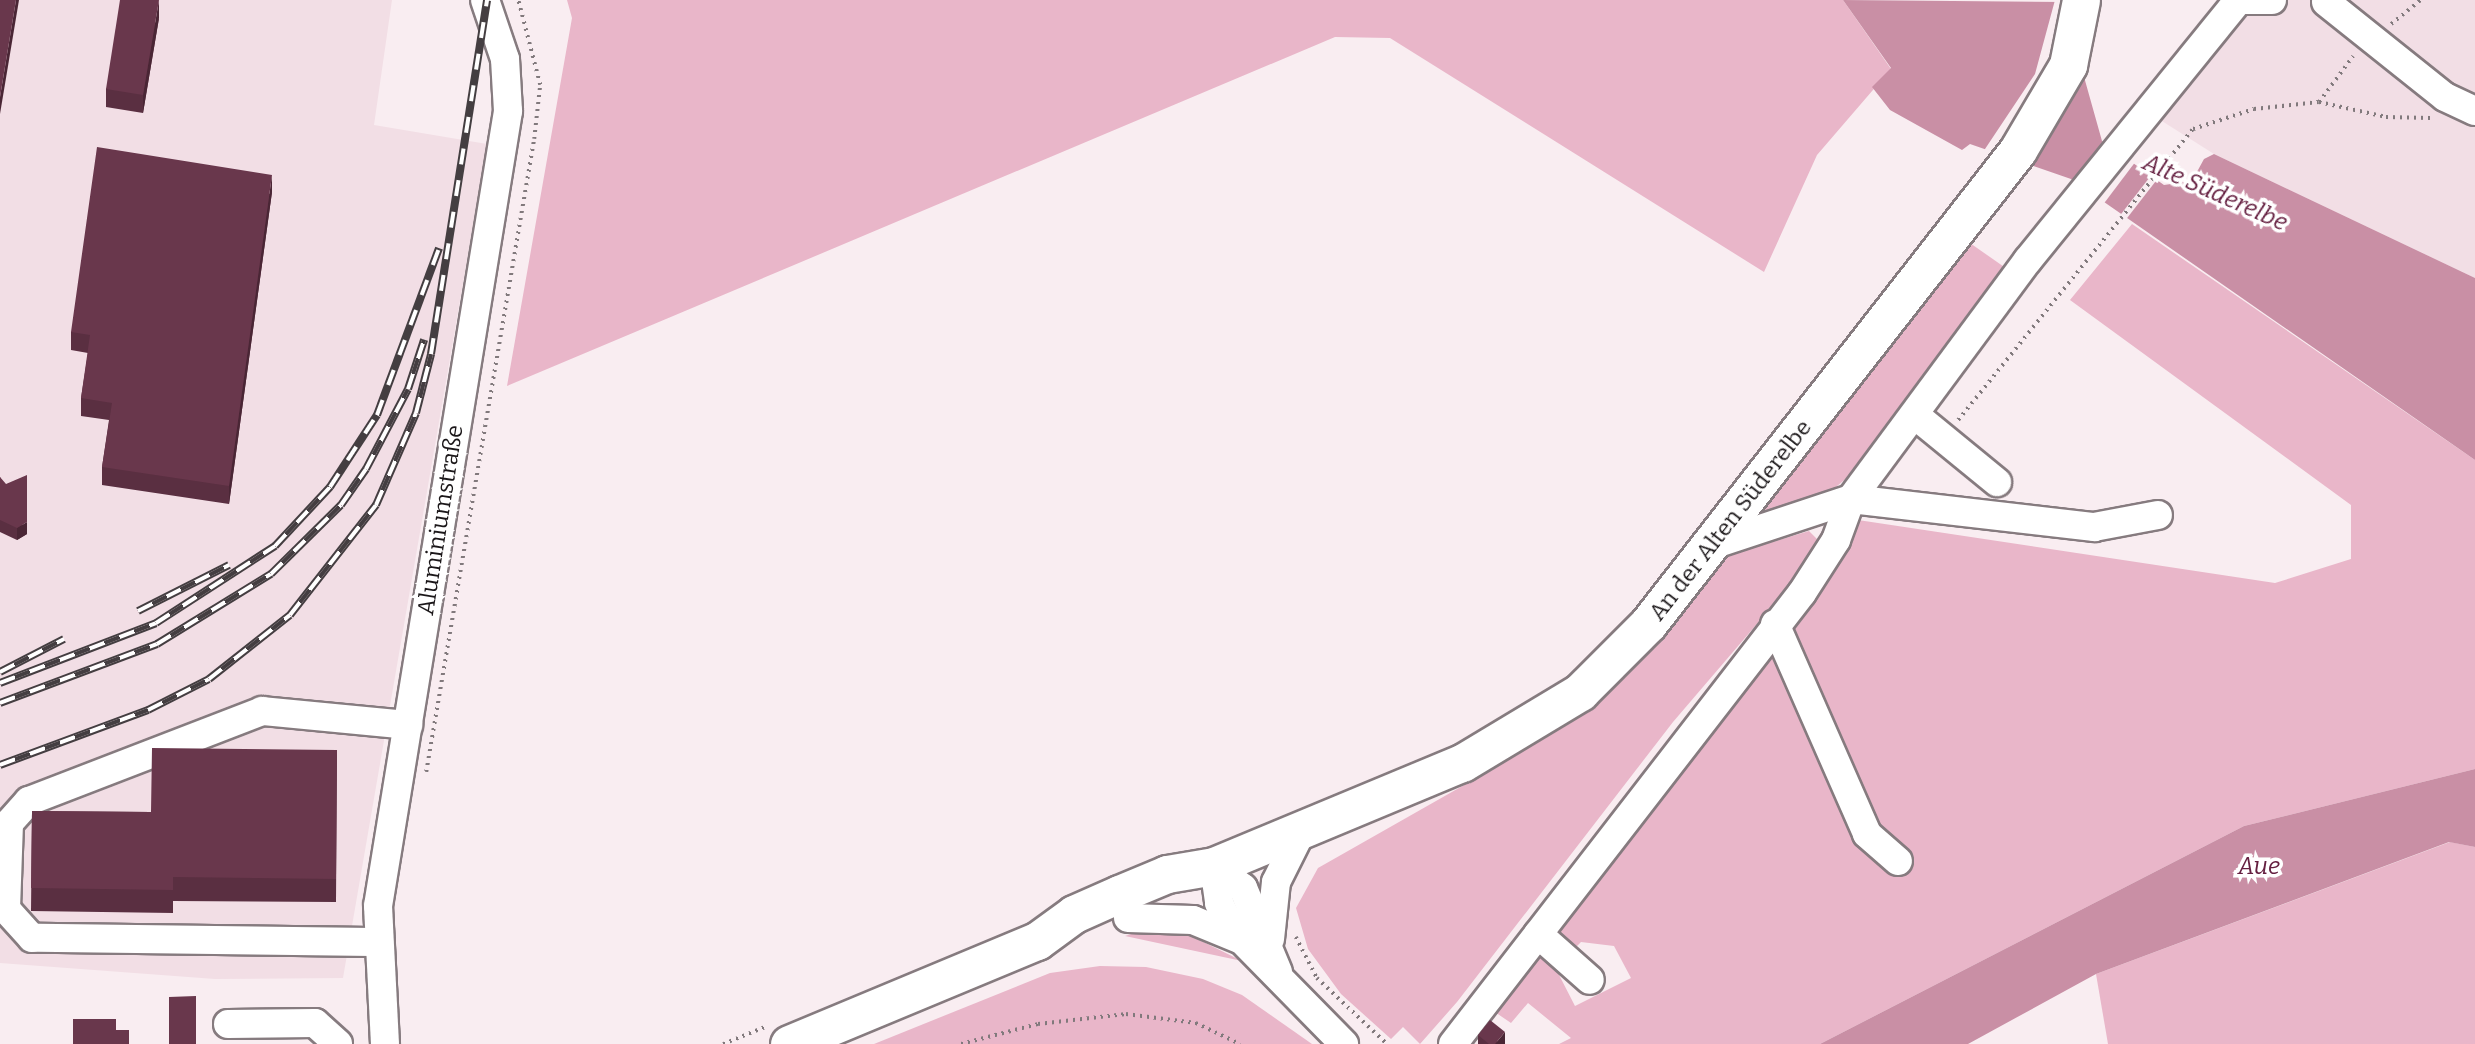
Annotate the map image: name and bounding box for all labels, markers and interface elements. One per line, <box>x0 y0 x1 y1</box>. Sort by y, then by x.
water label: Alte Süderelbe <box>2138 148 2292 238</box>
street label: An der Alten Süderelbe <box>1643 414 1817 626</box>
street label: Aluminiumstraße <box>411 423 469 617</box>
water label: Aue <box>2238 853 2280 881</box>

